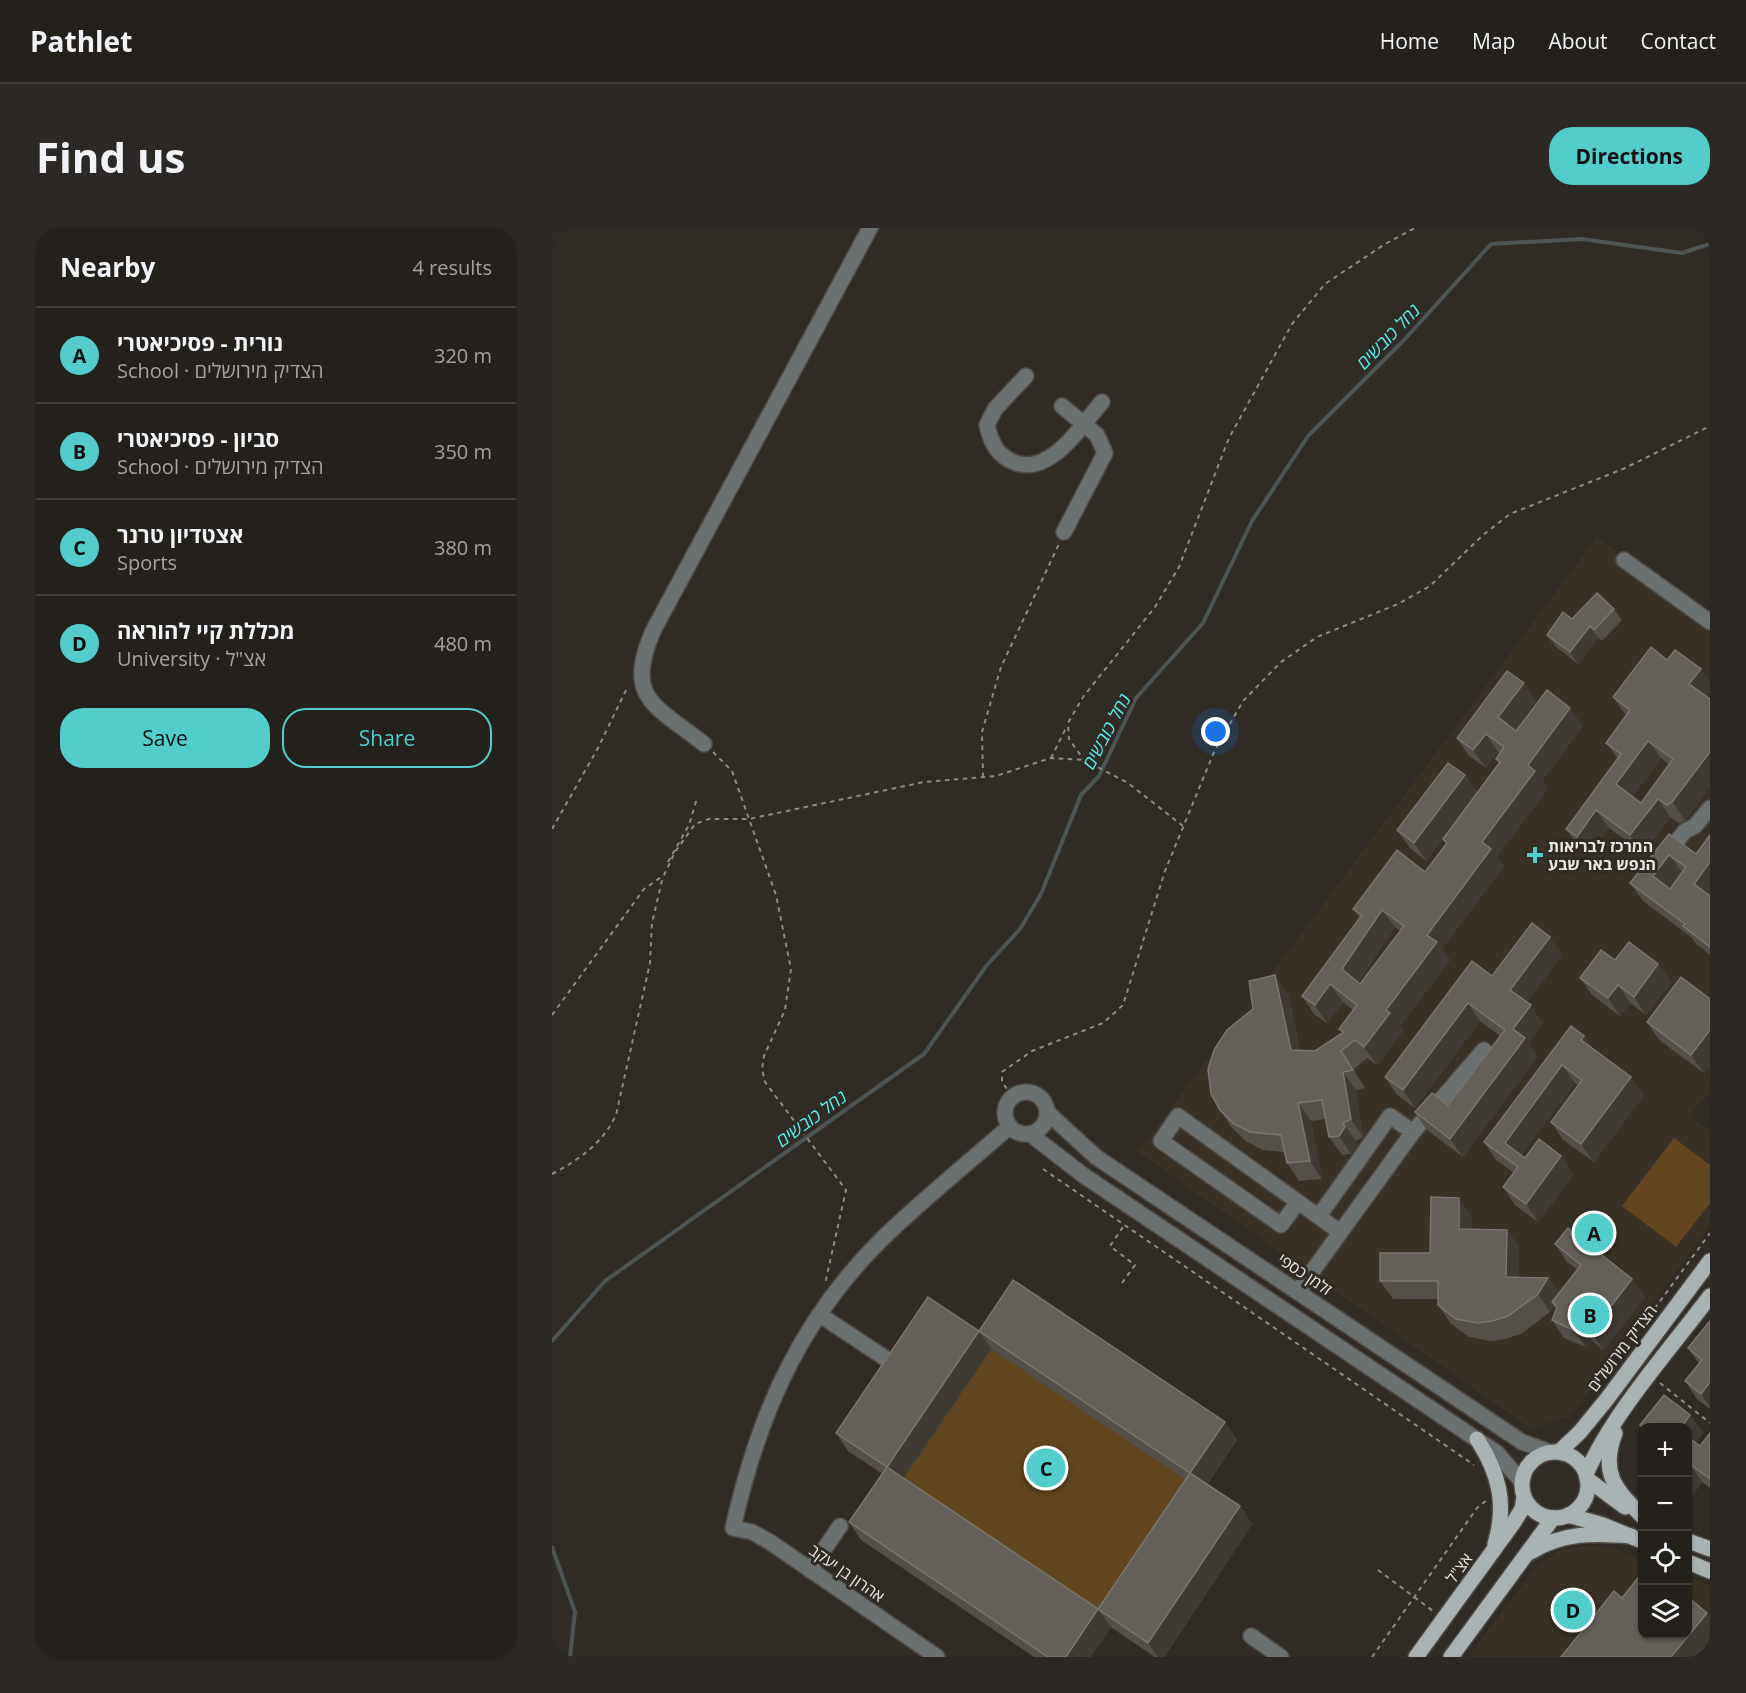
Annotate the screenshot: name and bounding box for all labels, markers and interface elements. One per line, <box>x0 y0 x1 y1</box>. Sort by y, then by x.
text: Pathlet <box>30 22 132 60</box>
text: Home <box>1380 27 1439 55</box>
text: Map <box>1472 27 1515 55</box>
text: About <box>1548 27 1608 55</box>
text: Contact <box>1641 27 1716 55</box>
button: Directions <box>1549 127 1710 185</box>
text: Find us <box>36 128 185 185</box>
text: Nearby <box>60 249 155 285</box>
text: 4 results <box>412 254 492 281</box>
water label: נחל כובשים <box>1351 298 1425 374</box>
text: נורית - פסיכיאטרי <box>117 327 283 357</box>
text: A <box>73 342 86 369</box>
text: 320 m <box>434 342 492 369</box>
text: School · הצדיק מירושלים <box>117 357 324 384</box>
text: סביון - פסיכיאטרי <box>117 423 279 453</box>
text: B <box>73 438 86 465</box>
text: 350 m <box>434 438 492 465</box>
text: School · הצדיק מירושלים <box>117 453 324 480</box>
text: אצטדיון טרנר <box>117 519 244 549</box>
text: C <box>73 534 86 561</box>
text: 380 m <box>434 534 492 561</box>
text: Sports <box>117 549 177 576</box>
text: מכללת קיי להוראה <box>117 615 295 645</box>
text: D <box>72 630 87 657</box>
text: 480 m <box>434 630 492 657</box>
text: University · אצ"ל <box>117 645 266 672</box>
water label: נחל כובשים <box>1076 689 1136 773</box>
button: Save <box>60 708 270 768</box>
button: Share <box>282 708 492 768</box>
your location <box>1201 717 1230 746</box>
place label: המרכז לבריאות הנפש באר שבע <box>1548 835 1656 875</box>
marker: המרכז לבריאות הנפש באר שבע <box>1526 846 1544 864</box>
water label: נחל כובשים <box>771 1084 851 1152</box>
pin: A <box>1574 1210 1614 1256</box>
street label: זלמן כספי <box>1274 1248 1336 1300</box>
pin: B <box>1570 1292 1610 1338</box>
street label: הצדיק מירושלים <box>1582 1300 1662 1396</box>
map controls <box>1638 1423 1692 1639</box>
button: + <box>1638 1423 1692 1477</box>
pin: C <box>1026 1446 1066 1490</box>
button: − <box>1638 1477 1692 1531</box>
button: locate <box>1638 1531 1692 1585</box>
street label: אהרון בן יעקב <box>805 1539 889 1607</box>
street label: אצ"ל <box>1441 1548 1477 1588</box>
button: layers <box>1638 1585 1692 1639</box>
pin: D <box>1554 1588 1592 1632</box>

